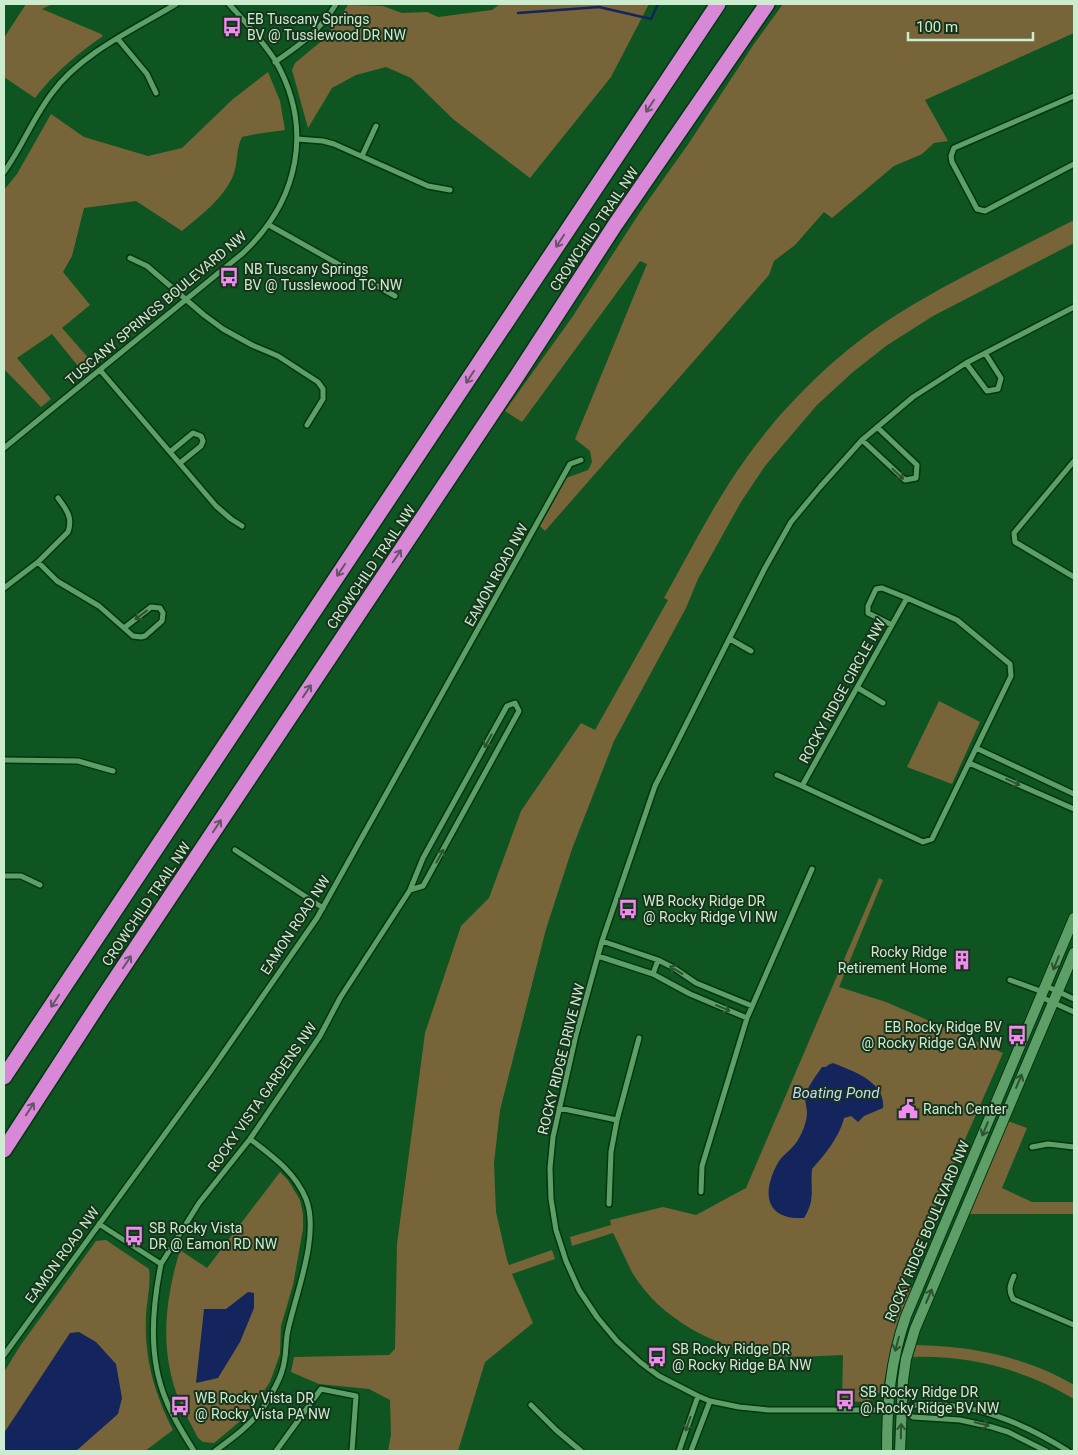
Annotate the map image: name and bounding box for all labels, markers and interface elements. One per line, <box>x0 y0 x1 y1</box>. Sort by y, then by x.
scale bar <box>908 10 1033 42</box>
place label: EB Tuscany Springs BV @ Tusslewood DR NW <box>247 11 407 43</box>
bus stop icon: EB Tuscany Springs BV @ Tusslewood DR NW <box>221 16 243 38</box>
text: 100 m <box>916 18 958 36</box>
one-way arrow <box>645 99 655 113</box>
street label: CROWCHILD TRAIL NW <box>547 164 642 294</box>
street label: TUSCANY SPRINGS BOULEVARD NW <box>62 227 250 388</box>
one-way arrow <box>554 234 565 248</box>
place label: NB Tuscany Springs BV @ Tusslewood TC NW <box>244 261 403 293</box>
bus stop icon: NB Tuscany Springs BV @ Tusslewood TC NW <box>218 266 240 288</box>
one-way arrow <box>465 369 475 383</box>
one-way arrow <box>892 468 904 480</box>
street label: CROWCHILD TRAIL NW <box>324 502 419 632</box>
street label: EAMON ROAD NW <box>461 520 531 629</box>
one-way arrow <box>392 549 403 563</box>
one-way arrow <box>336 563 346 577</box>
one-way arrow <box>135 610 148 621</box>
street label: ROCKY RIDGE CIRCLE NW <box>796 615 889 766</box>
one-way arrow <box>302 684 312 698</box>
one-way arrow <box>482 733 492 747</box>
one-way arrow <box>1005 778 1020 788</box>
one-way arrow <box>212 820 222 834</box>
street label: CROWCHILD TRAIL NW <box>99 839 194 969</box>
one-way arrow <box>435 849 445 863</box>
street label: EAMON ROAD NW <box>257 872 333 977</box>
place label: WB Rocky Ridge DR @ Rocky Ridge VI NW <box>643 893 778 925</box>
bus stop icon: WB Rocky Ridge DR @ Rocky Ridge VI NW <box>617 898 639 920</box>
place label: Rocky Ridge Retirement Home <box>838 944 947 976</box>
building icon: Rocky Ridge Retirement Home <box>951 949 973 971</box>
one-way arrow <box>122 955 132 969</box>
one-way arrow <box>1050 955 1060 970</box>
one-way arrow <box>670 965 684 975</box>
street label: ROCKY RIDGE DRIVE NW <box>534 981 588 1136</box>
one-way arrow <box>50 993 60 1007</box>
one-way arrow <box>715 1004 730 1014</box>
street label: ROCKY VISTA GARDENS NW <box>204 1019 320 1175</box>
place label: EB Rocky Ridge BV @ Rocky Ridge GA NW <box>862 1019 1003 1051</box>
bus stop icon: EB Rocky Ridge BV @ Rocky Ridge GA NW <box>1006 1024 1028 1046</box>
one-way arrow <box>1015 1074 1025 1089</box>
water label: Boating Pond <box>792 1084 880 1102</box>
public building icon: Ranch Center <box>897 1098 919 1120</box>
place label: Ranch Center <box>923 1101 1007 1117</box>
one-way arrow <box>26 1103 36 1117</box>
one-way arrow <box>979 1121 989 1136</box>
street label: ROCKY RIDGE BOULEVARD NW <box>882 1138 973 1324</box>
street label: EAMON ROAD NW <box>22 1203 103 1306</box>
place label: SB Rocky Vista DR @ Eamon RD NW <box>149 1220 278 1252</box>
bus stop icon: SB Rocky Vista DR @ Eamon RD NW <box>123 1225 145 1247</box>
one-way arrow <box>924 1289 934 1304</box>
one-way arrow <box>891 1335 901 1351</box>
place label: SB Rocky Ridge DR @ Rocky Ridge BA NW <box>672 1341 812 1373</box>
bus stop icon: SB Rocky Ridge DR @ Rocky Ridge BA NW <box>646 1346 668 1368</box>
place label: SB Rocky Ridge DR @ Rocky Ridge BV NW <box>860 1384 1000 1416</box>
bus stop icon: SB Rocky Ridge DR @ Rocky Ridge BV NW <box>834 1389 856 1411</box>
place label: WB Rocky Vista DR @ Rocky Vista PA NW <box>195 1390 331 1422</box>
bus stop icon: WB Rocky Vista DR @ Rocky Vista PA NW <box>169 1395 191 1417</box>
one-way arrow <box>683 1415 693 1431</box>
one-way arrow <box>974 1420 990 1429</box>
one-way arrow <box>896 1423 905 1439</box>

